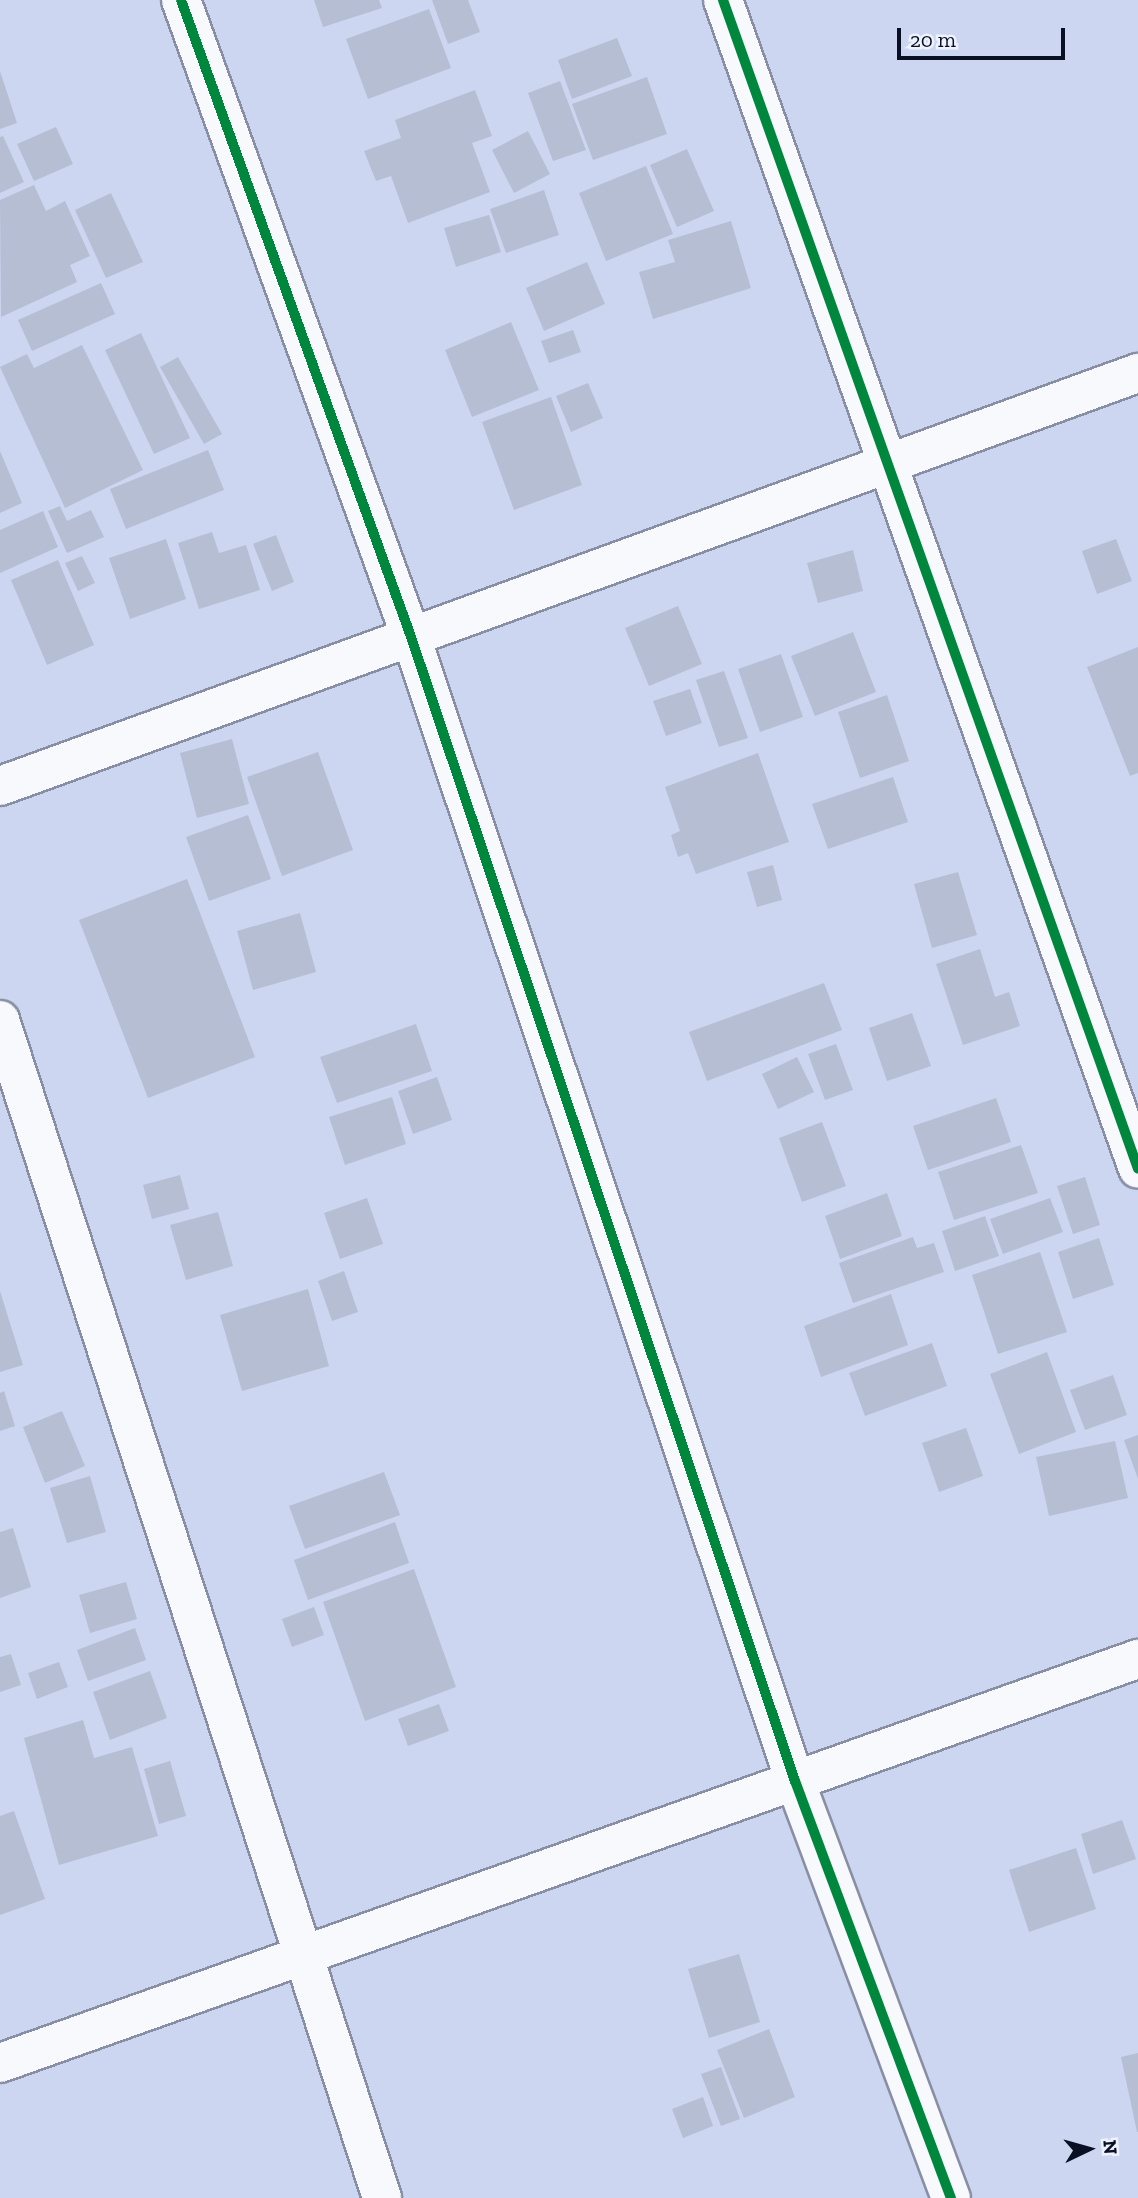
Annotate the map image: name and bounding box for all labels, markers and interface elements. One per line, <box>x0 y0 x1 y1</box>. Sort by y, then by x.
scale bar <box>900 14 1068 58</box>
text: 20 m <box>910 27 956 52</box>
north arrow <box>1054 2114 1124 2184</box>
text: N <box>1098 2139 1123 2155</box>

